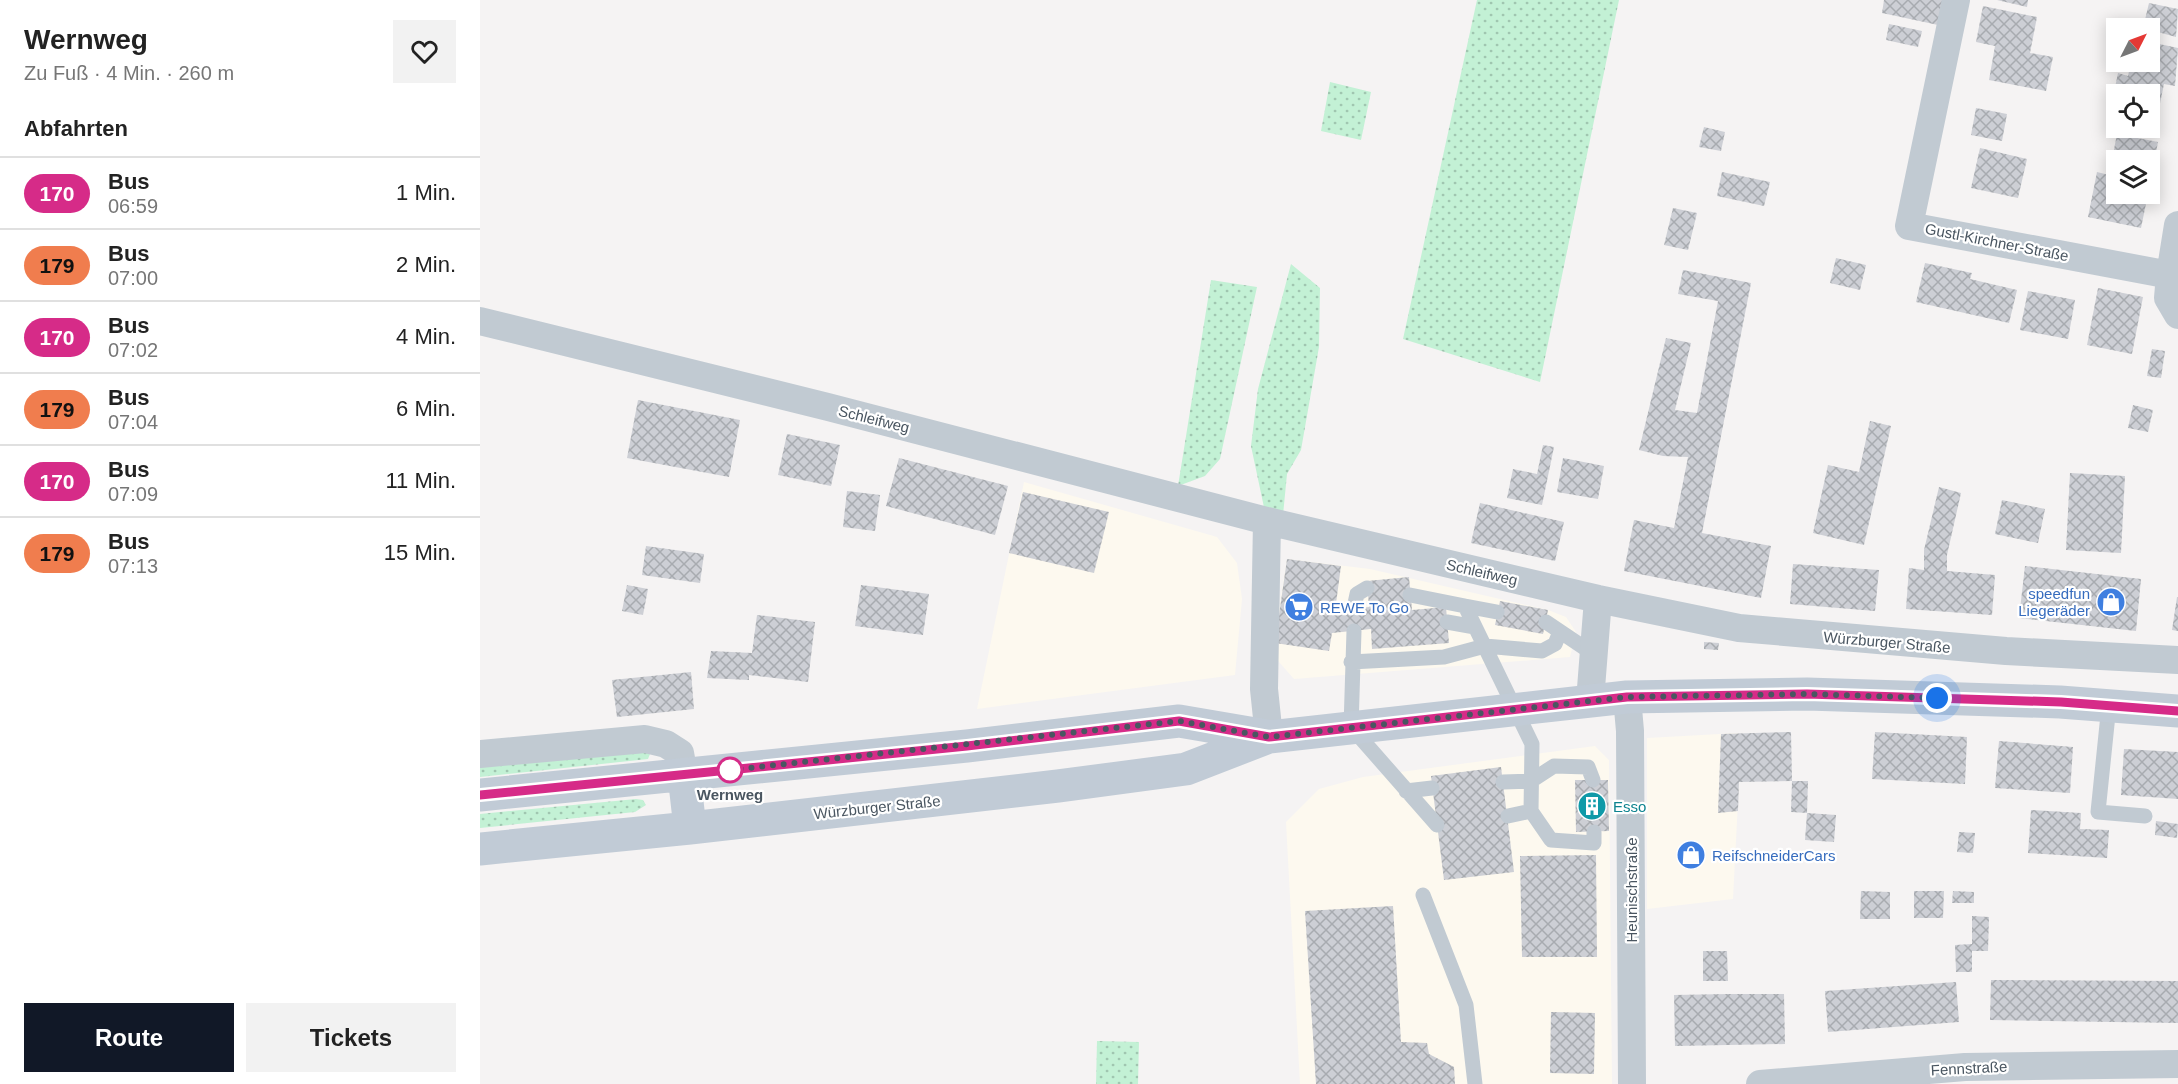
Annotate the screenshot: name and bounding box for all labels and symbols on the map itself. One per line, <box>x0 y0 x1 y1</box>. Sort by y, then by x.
north arrow <box>2106 18 2160 72</box>
street label: Gustl-Kirchner-Straße <box>1924 220 2070 264</box>
street label: Schleifweg <box>837 402 911 436</box>
street label: Schleifweg <box>1445 556 1519 588</box>
place label: speedfun Liegeräder <box>2018 585 2090 619</box>
shop icon: speedfun Liegeräder <box>2095 586 2127 618</box>
supermarket icon: REWE To Go <box>1283 591 1315 623</box>
place label: REWE To Go <box>1320 599 1409 616</box>
street label: Würzburger Straße <box>1823 628 1951 656</box>
your location <box>1922 683 1952 713</box>
marker: Wernweg <box>717 757 743 783</box>
place label: Wernweg <box>697 786 763 803</box>
building icon: Esso <box>1576 790 1608 822</box>
street label: Würzburger Straße <box>813 792 941 822</box>
place label: Esso <box>1613 798 1646 815</box>
street label: Heunischstraße <box>1623 837 1640 943</box>
shop icon: ReifschneiderCars <box>1675 839 1707 871</box>
place label: ReifschneiderCars <box>1712 847 1835 864</box>
street label: Fennstraße <box>1930 1058 2008 1078</box>

